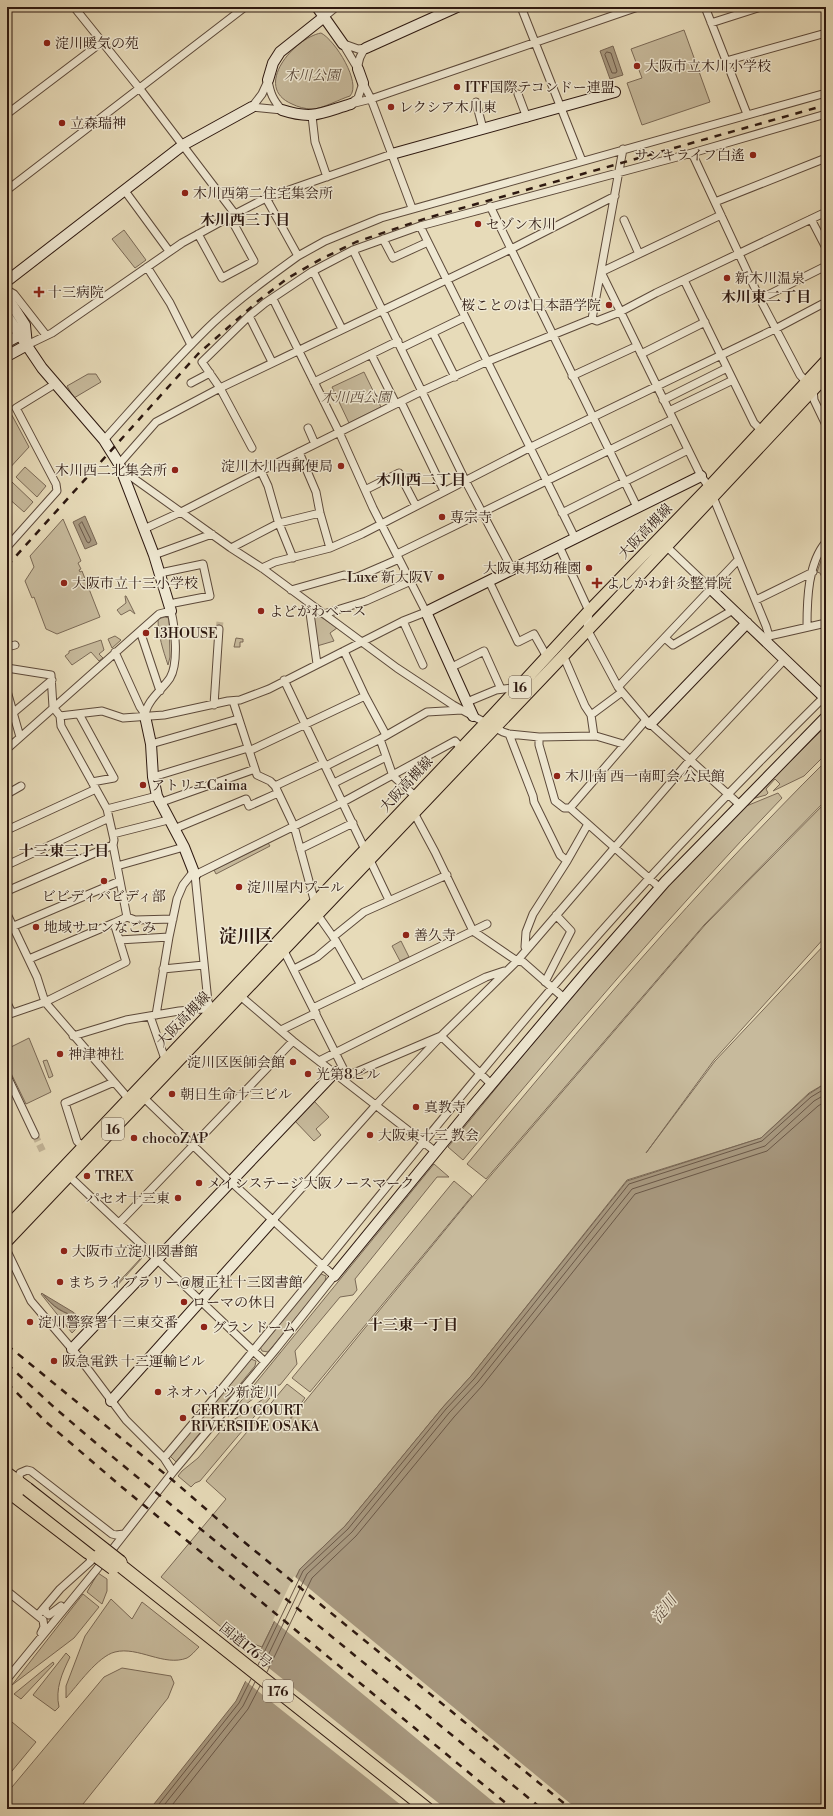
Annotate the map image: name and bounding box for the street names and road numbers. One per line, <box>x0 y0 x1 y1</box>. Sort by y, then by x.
street label: 大阪高槻線 <box>615 500 677 563</box>
road number: 16 <box>509 676 531 698</box>
street label: 大阪高槻線 <box>376 753 437 816</box>
street label: 大阪高槻線 <box>153 988 215 1051</box>
road number: 16 <box>102 1118 124 1140</box>
street label: 国道176号 <box>215 1619 275 1672</box>
road number: 176 <box>263 1680 293 1702</box>

